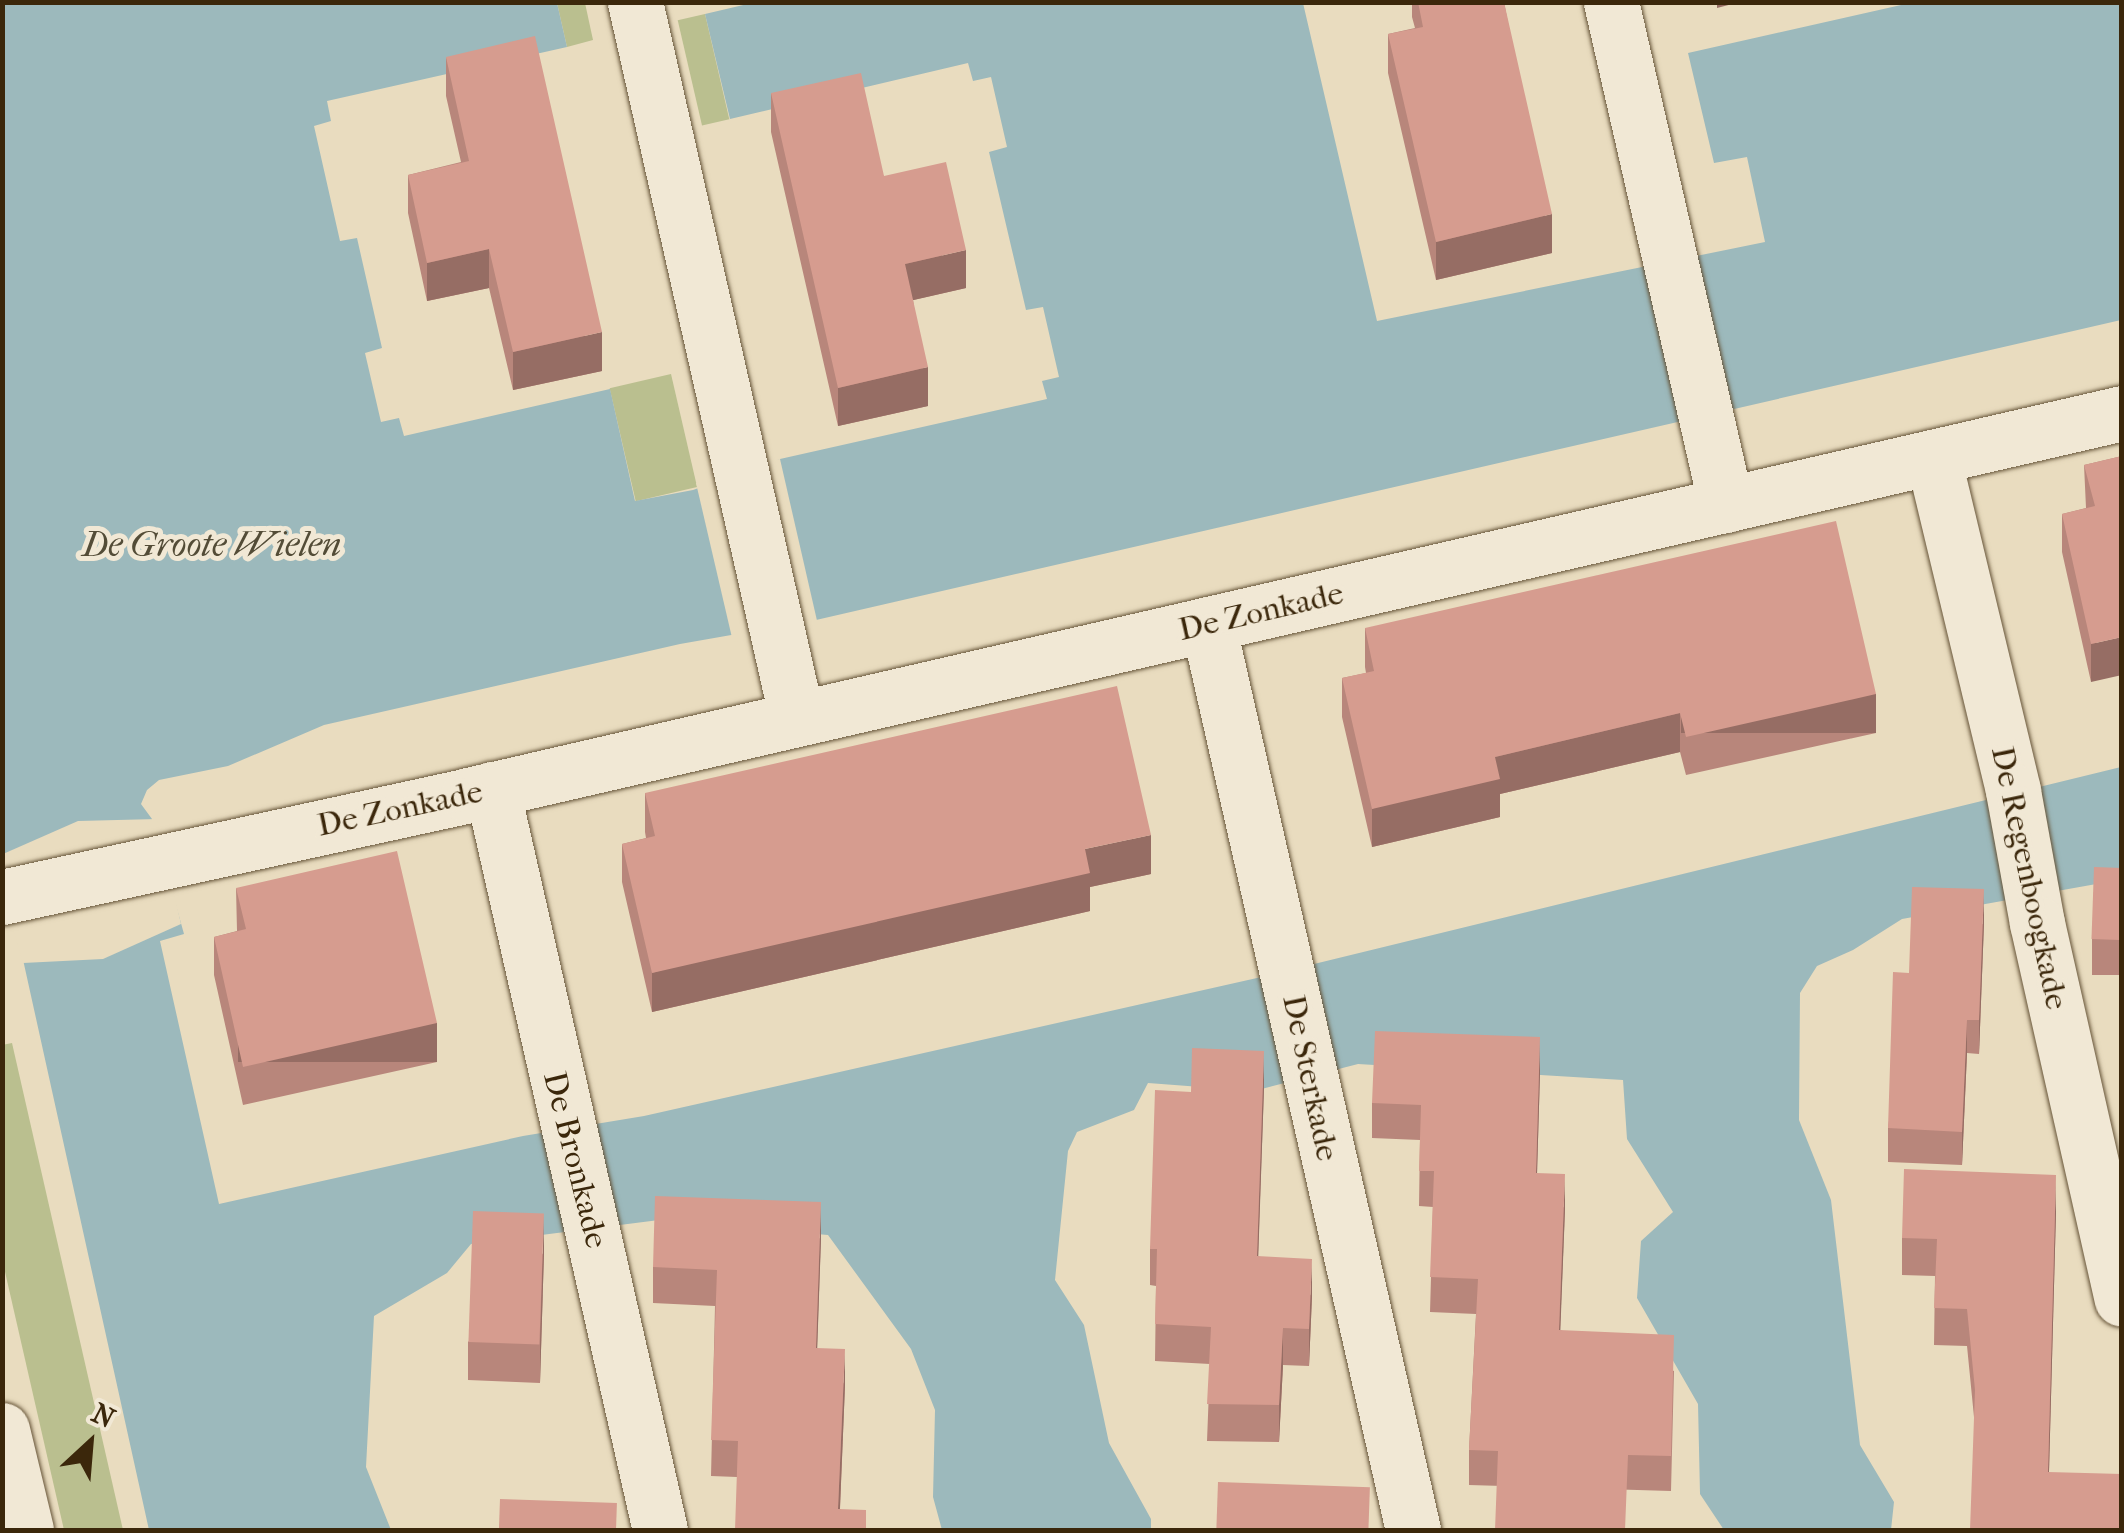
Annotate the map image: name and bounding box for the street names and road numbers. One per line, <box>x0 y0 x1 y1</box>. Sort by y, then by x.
street label: De Zonkade <box>1175 574 1347 650</box>
street label: De Regenboogkade <box>1982 743 2076 1013</box>
street label: De Zonkade <box>314 773 486 845</box>
street label: De Sterkade <box>1274 992 1346 1164</box>
street label: De Bronkade <box>535 1068 615 1252</box>

